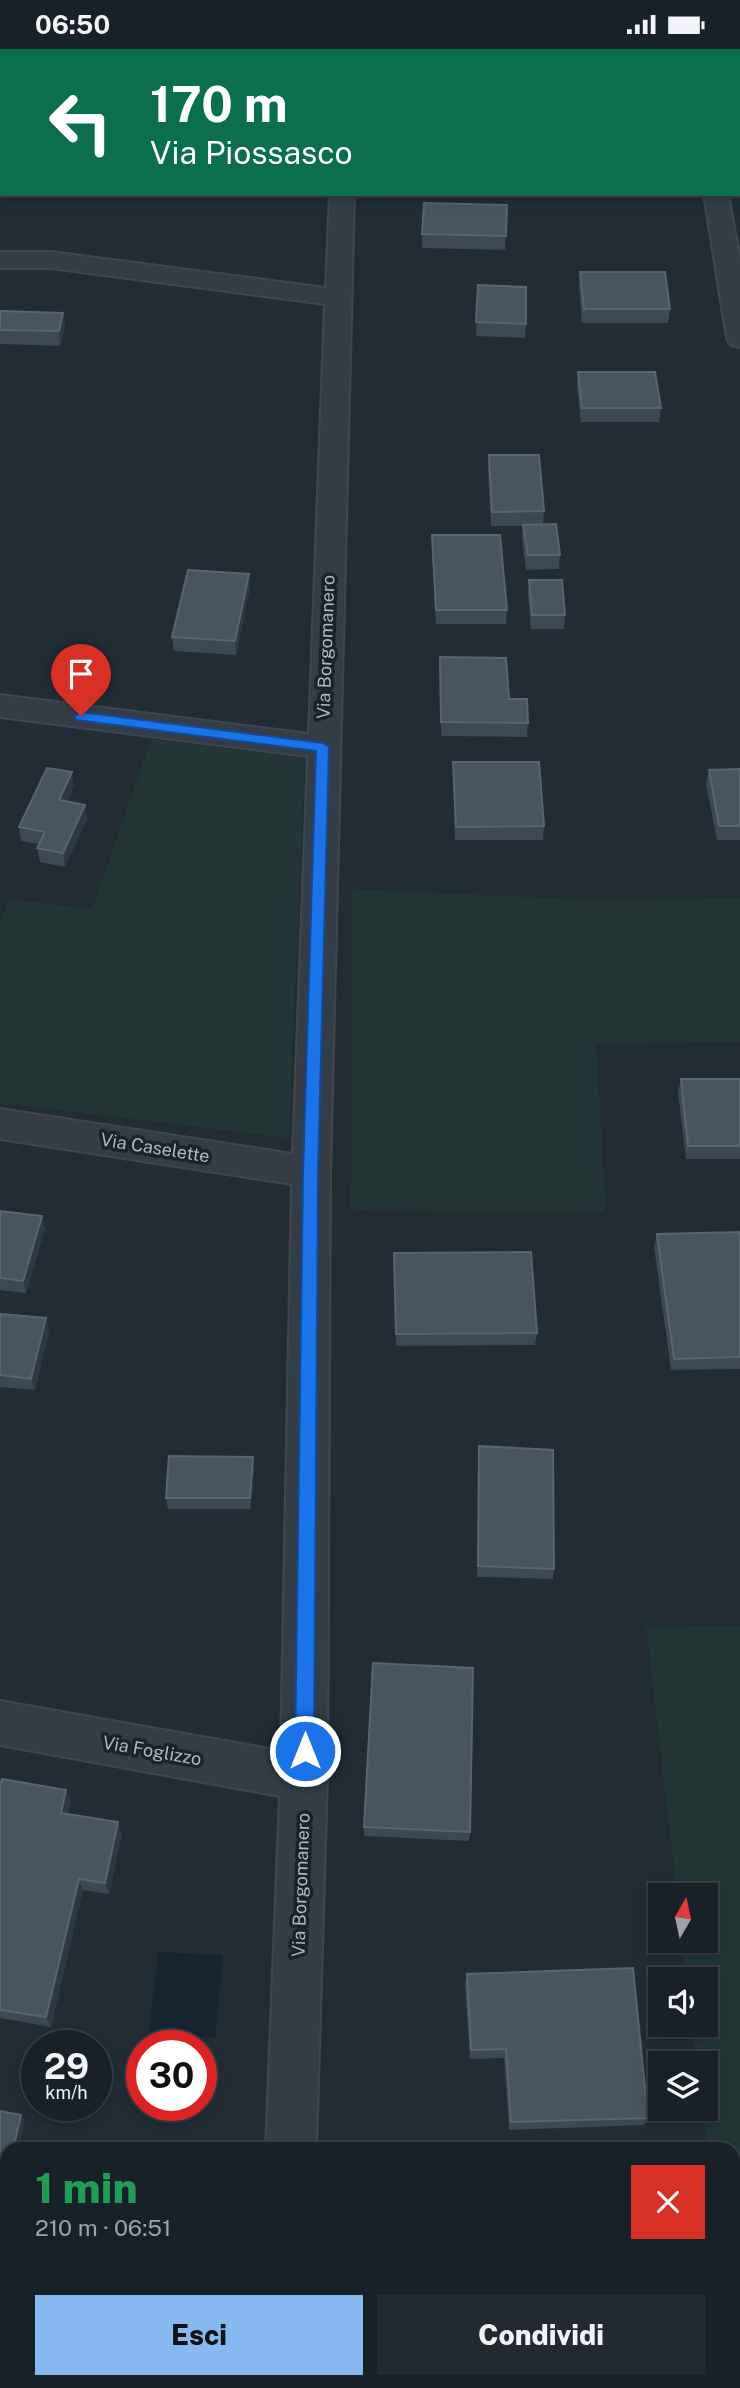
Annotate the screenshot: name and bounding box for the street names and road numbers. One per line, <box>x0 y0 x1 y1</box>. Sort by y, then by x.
street label: Via Borgomanero <box>312 575 339 719</box>
street label: Via Caselette <box>99 1129 211 1166</box>
street label: Via Foglizzo <box>101 1731 203 1770</box>
street label: Via Borgomanero <box>287 1813 314 1957</box>

